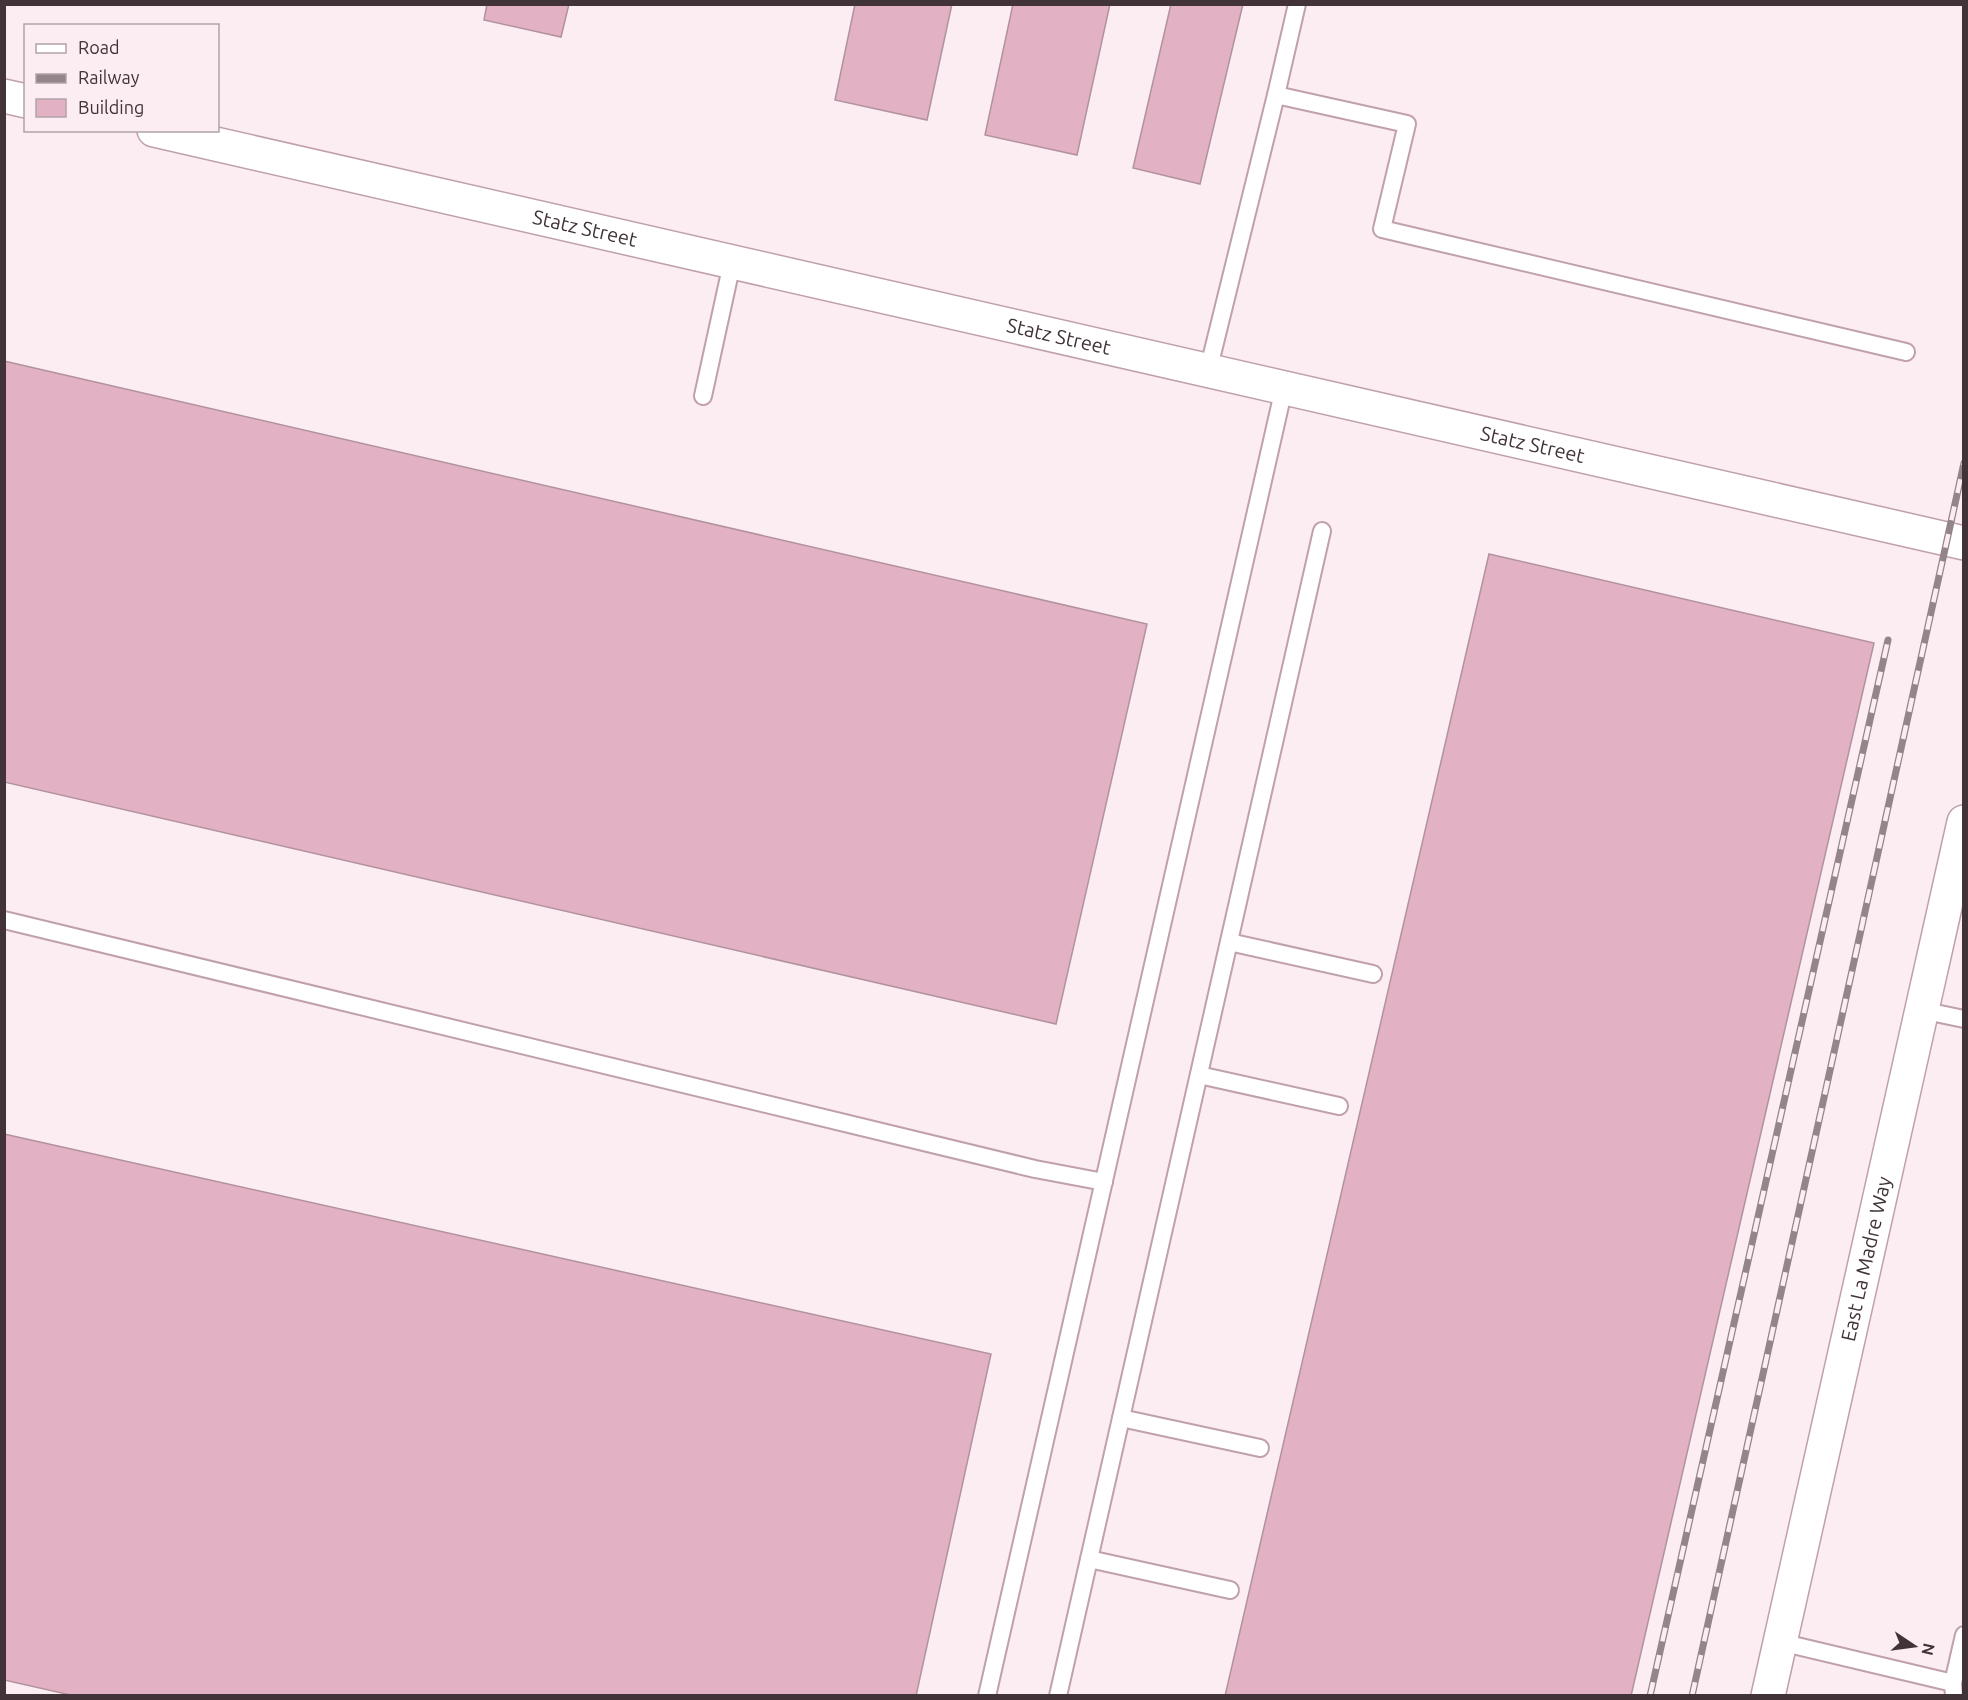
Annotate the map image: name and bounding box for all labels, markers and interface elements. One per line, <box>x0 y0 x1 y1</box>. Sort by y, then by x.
legend <box>24 24 219 132</box>
text: Road <box>78 37 120 57</box>
text: Railway <box>78 67 140 87</box>
text: Building <box>78 97 144 117</box>
street label: Statz Street <box>531 205 639 251</box>
street label: Statz Street <box>1005 313 1113 359</box>
street label: Statz Street <box>1478 421 1587 467</box>
street label: East La Madre Way <box>1836 1174 1895 1343</box>
north arrow <box>1884 1616 1944 1676</box>
text: N <box>1919 1642 1939 1657</box>

